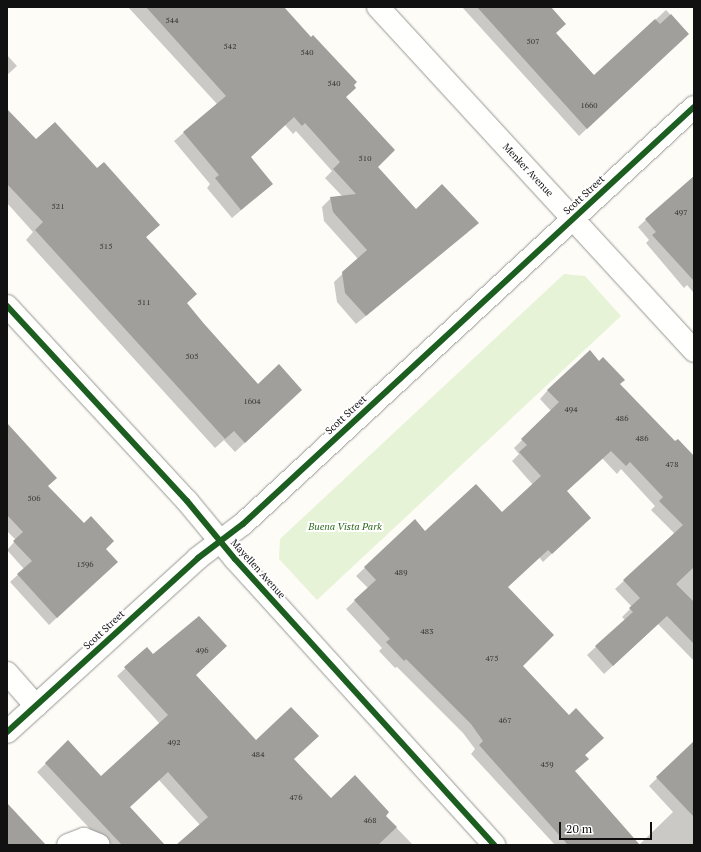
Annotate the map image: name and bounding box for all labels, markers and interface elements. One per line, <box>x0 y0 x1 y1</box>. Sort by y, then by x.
house number: 544 <box>166 16 178 26</box>
house number: 507 <box>527 37 539 47</box>
house number: 542 <box>224 42 236 52</box>
house number: 540 <box>301 48 313 58</box>
house number: 540 <box>328 79 340 89</box>
house number: 1660 <box>580 101 598 111</box>
street label: Menker Avenue <box>500 141 556 199</box>
house number: 510 <box>359 154 371 164</box>
street label: Scott Street <box>561 173 607 217</box>
house number: 521 <box>52 202 64 212</box>
house number: 497 <box>675 208 687 218</box>
house number: 515 <box>100 242 112 252</box>
house number: 511 <box>138 298 150 308</box>
house number: 505 <box>186 352 198 362</box>
street label: Scott Street <box>323 393 369 437</box>
house number: 1604 <box>243 397 261 407</box>
house number: 494 <box>565 405 577 415</box>
house number: 486 <box>616 414 628 424</box>
house number: 486 <box>636 434 648 444</box>
house number: 478 <box>666 460 678 470</box>
house number: 506 <box>28 494 40 504</box>
park label: Buena Vista Park <box>308 521 382 533</box>
street label: Mayellen Avenue <box>228 537 288 601</box>
house number: 1596 <box>76 560 94 570</box>
house number: 489 <box>395 568 407 578</box>
street label: Scott Street <box>81 608 127 652</box>
house number: 483 <box>421 627 433 637</box>
house number: 496 <box>196 646 208 656</box>
house number: 475 <box>486 654 498 664</box>
house number: 467 <box>499 716 511 726</box>
house number: 492 <box>168 738 180 748</box>
house number: 484 <box>252 750 264 760</box>
house number: 459 <box>541 760 553 770</box>
house number: 476 <box>290 793 302 803</box>
scale bar <box>561 814 654 840</box>
house number: 468 <box>364 816 376 826</box>
text: 20 m <box>566 821 592 836</box>

